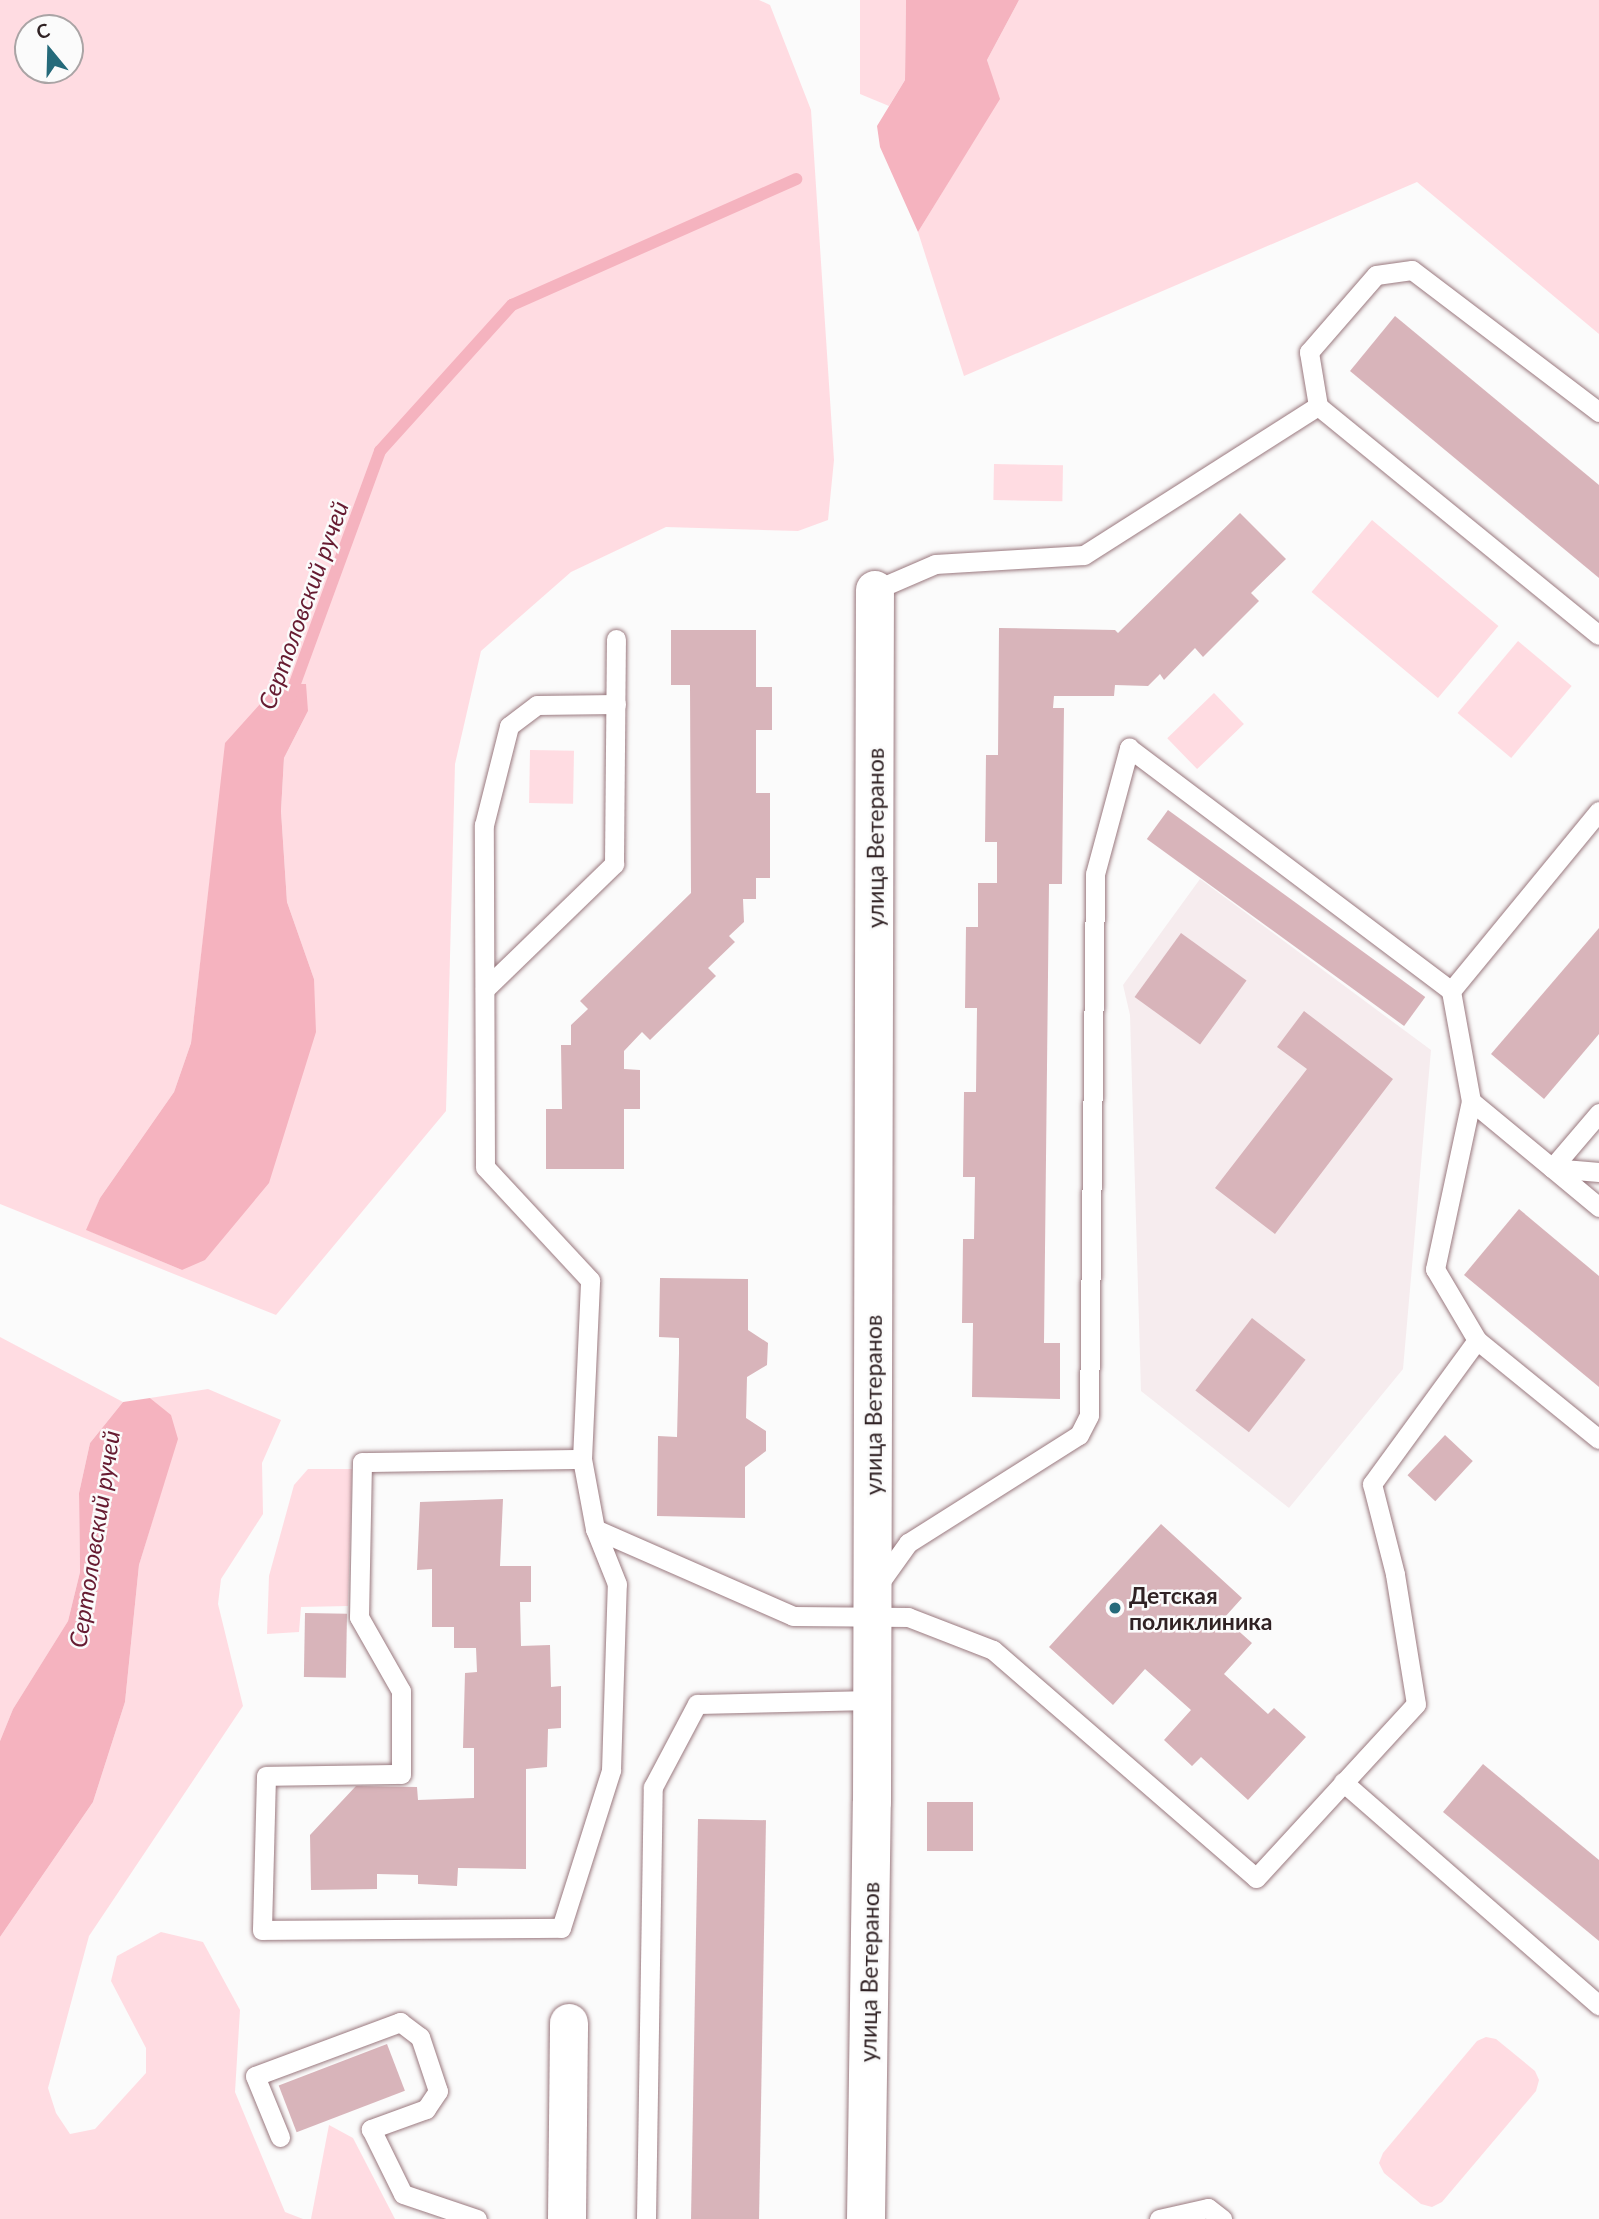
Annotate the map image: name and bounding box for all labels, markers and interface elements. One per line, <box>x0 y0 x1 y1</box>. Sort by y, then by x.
north arrow <box>14 14 84 84</box>
text: С <box>33 18 52 43</box>
water label: Сертоловский ручей <box>252 497 354 713</box>
street label: улица Ветеранов <box>861 748 889 928</box>
street label: улица Ветеранов <box>859 1315 887 1495</box>
water label: Сертоловский ручей <box>63 1428 125 1650</box>
place label: Детская поликлиника <box>1129 1581 1273 1635</box>
marker: Детская поликлиника <box>1107 1600 1123 1616</box>
street label: улица Ветеранов <box>854 1882 884 2062</box>

